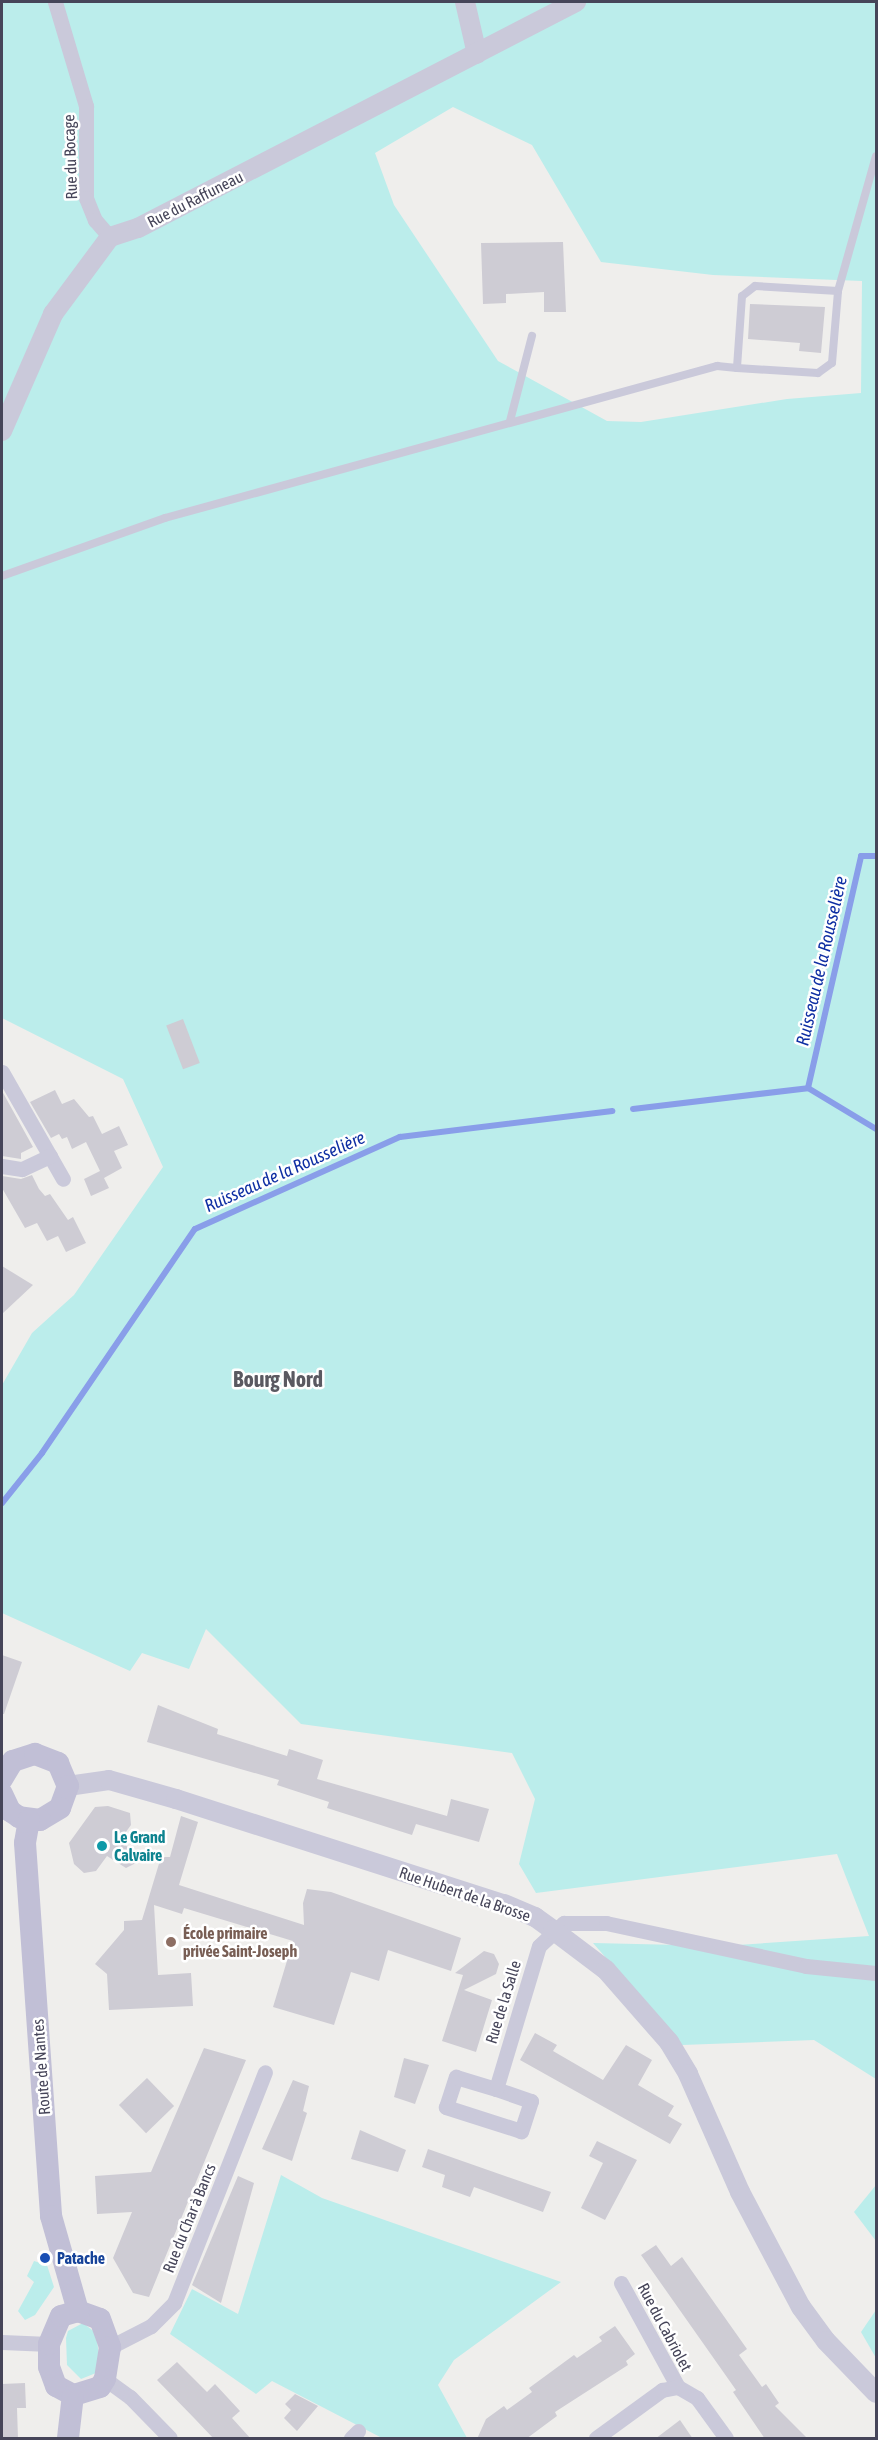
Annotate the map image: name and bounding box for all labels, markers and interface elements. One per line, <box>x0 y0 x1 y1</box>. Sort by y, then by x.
street label: Rue du Bocage <box>59 114 81 200</box>
street label: Rue du Raffuneau <box>144 167 246 231</box>
water label: Ruisseau de la Rousselière <box>792 874 852 1048</box>
water label: Ruisseau de la Rousselière <box>201 1127 369 1217</box>
district label: Bourg Nord <box>233 1367 323 1393</box>
place label: Le Grand Calvaire <box>114 1827 165 1865</box>
marker: Le Grand Calvaire <box>95 1839 109 1853</box>
street label: Rue Hubert de la Brosse <box>397 1863 533 1925</box>
place label: École primaire privée Saint-Joseph <box>183 1923 297 1961</box>
marker: École primaire privée Saint-Joseph <box>164 1935 178 1949</box>
street label: Rue de la Salle <box>481 1958 525 2046</box>
street label: Route de Nantes <box>28 2018 54 2116</box>
street label: Rue du Char à Bancs <box>158 2161 220 2275</box>
place label: Patache <box>57 2248 105 2268</box>
marker: Patache <box>38 2251 52 2265</box>
street label: Rue du Cabriolet <box>634 2280 696 2374</box>

